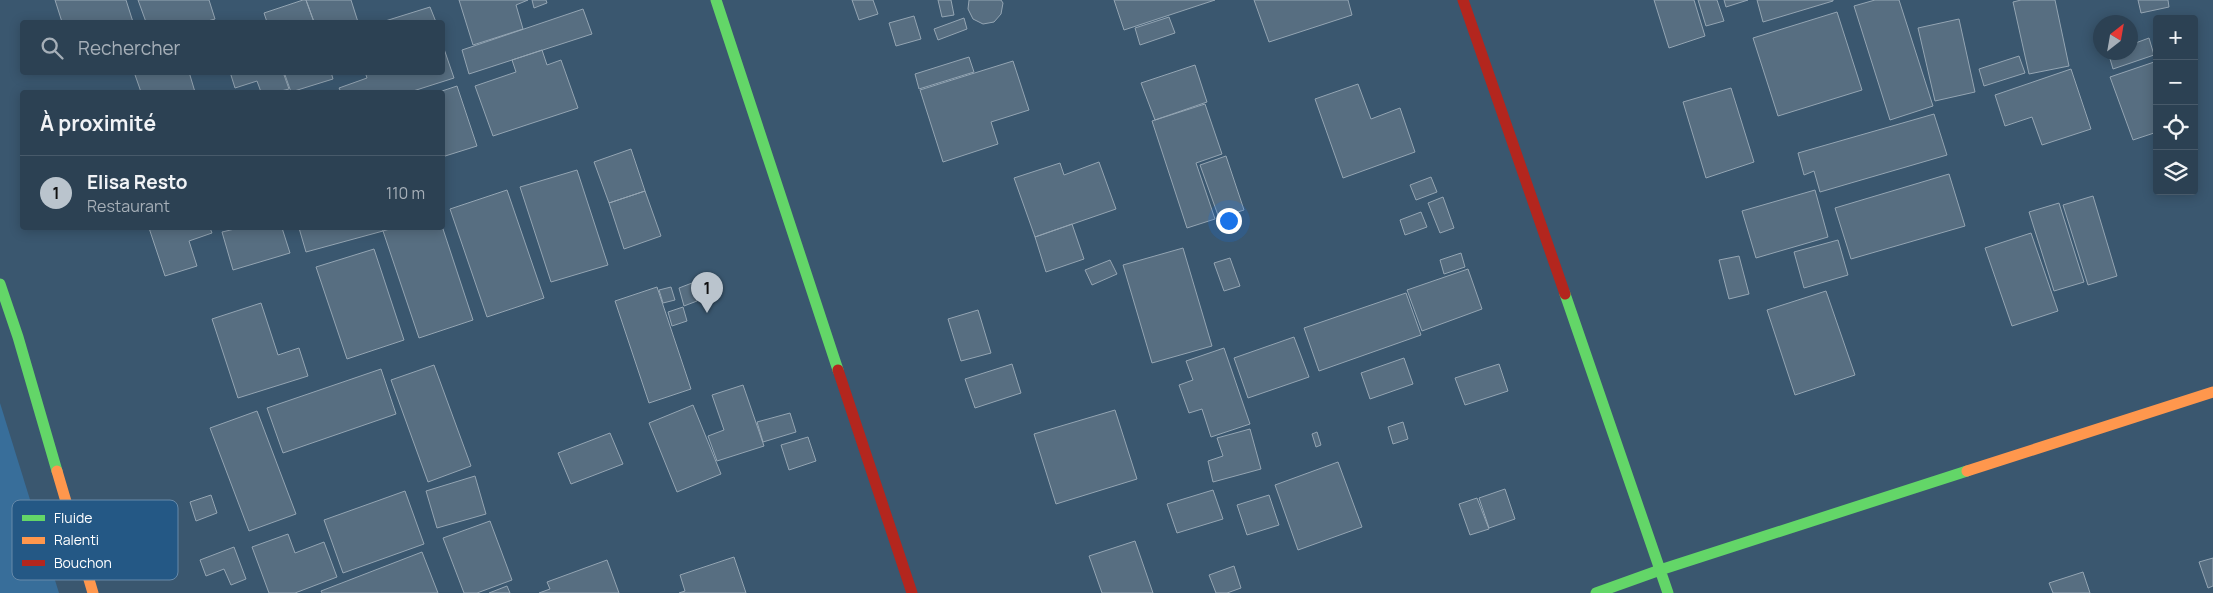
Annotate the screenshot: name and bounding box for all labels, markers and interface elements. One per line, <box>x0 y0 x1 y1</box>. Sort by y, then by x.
north arrow <box>2093 15 2138 60</box>
map controls <box>2153 15 2198 195</box>
button: + <box>2153 15 2198 60</box>
search box <box>20 20 445 75</box>
icon: search <box>38 34 66 62</box>
text: Rechercher <box>78 35 180 61</box>
button: − <box>2153 60 2198 105</box>
button: locate <box>2153 105 2198 150</box>
text: À proximité <box>40 109 156 137</box>
button: layers <box>2153 150 2198 195</box>
text: Elisa Resto <box>87 169 188 195</box>
text: 1 <box>52 182 60 204</box>
text: 110 m <box>386 182 425 204</box>
text: Restaurant <box>87 195 170 217</box>
your location <box>1216 208 1242 234</box>
pin: 1 <box>691 272 723 313</box>
legend <box>12 500 178 580</box>
text: Fluide <box>54 508 92 527</box>
text: Ralenti <box>54 530 99 549</box>
text: Bouchon <box>54 553 112 572</box>

